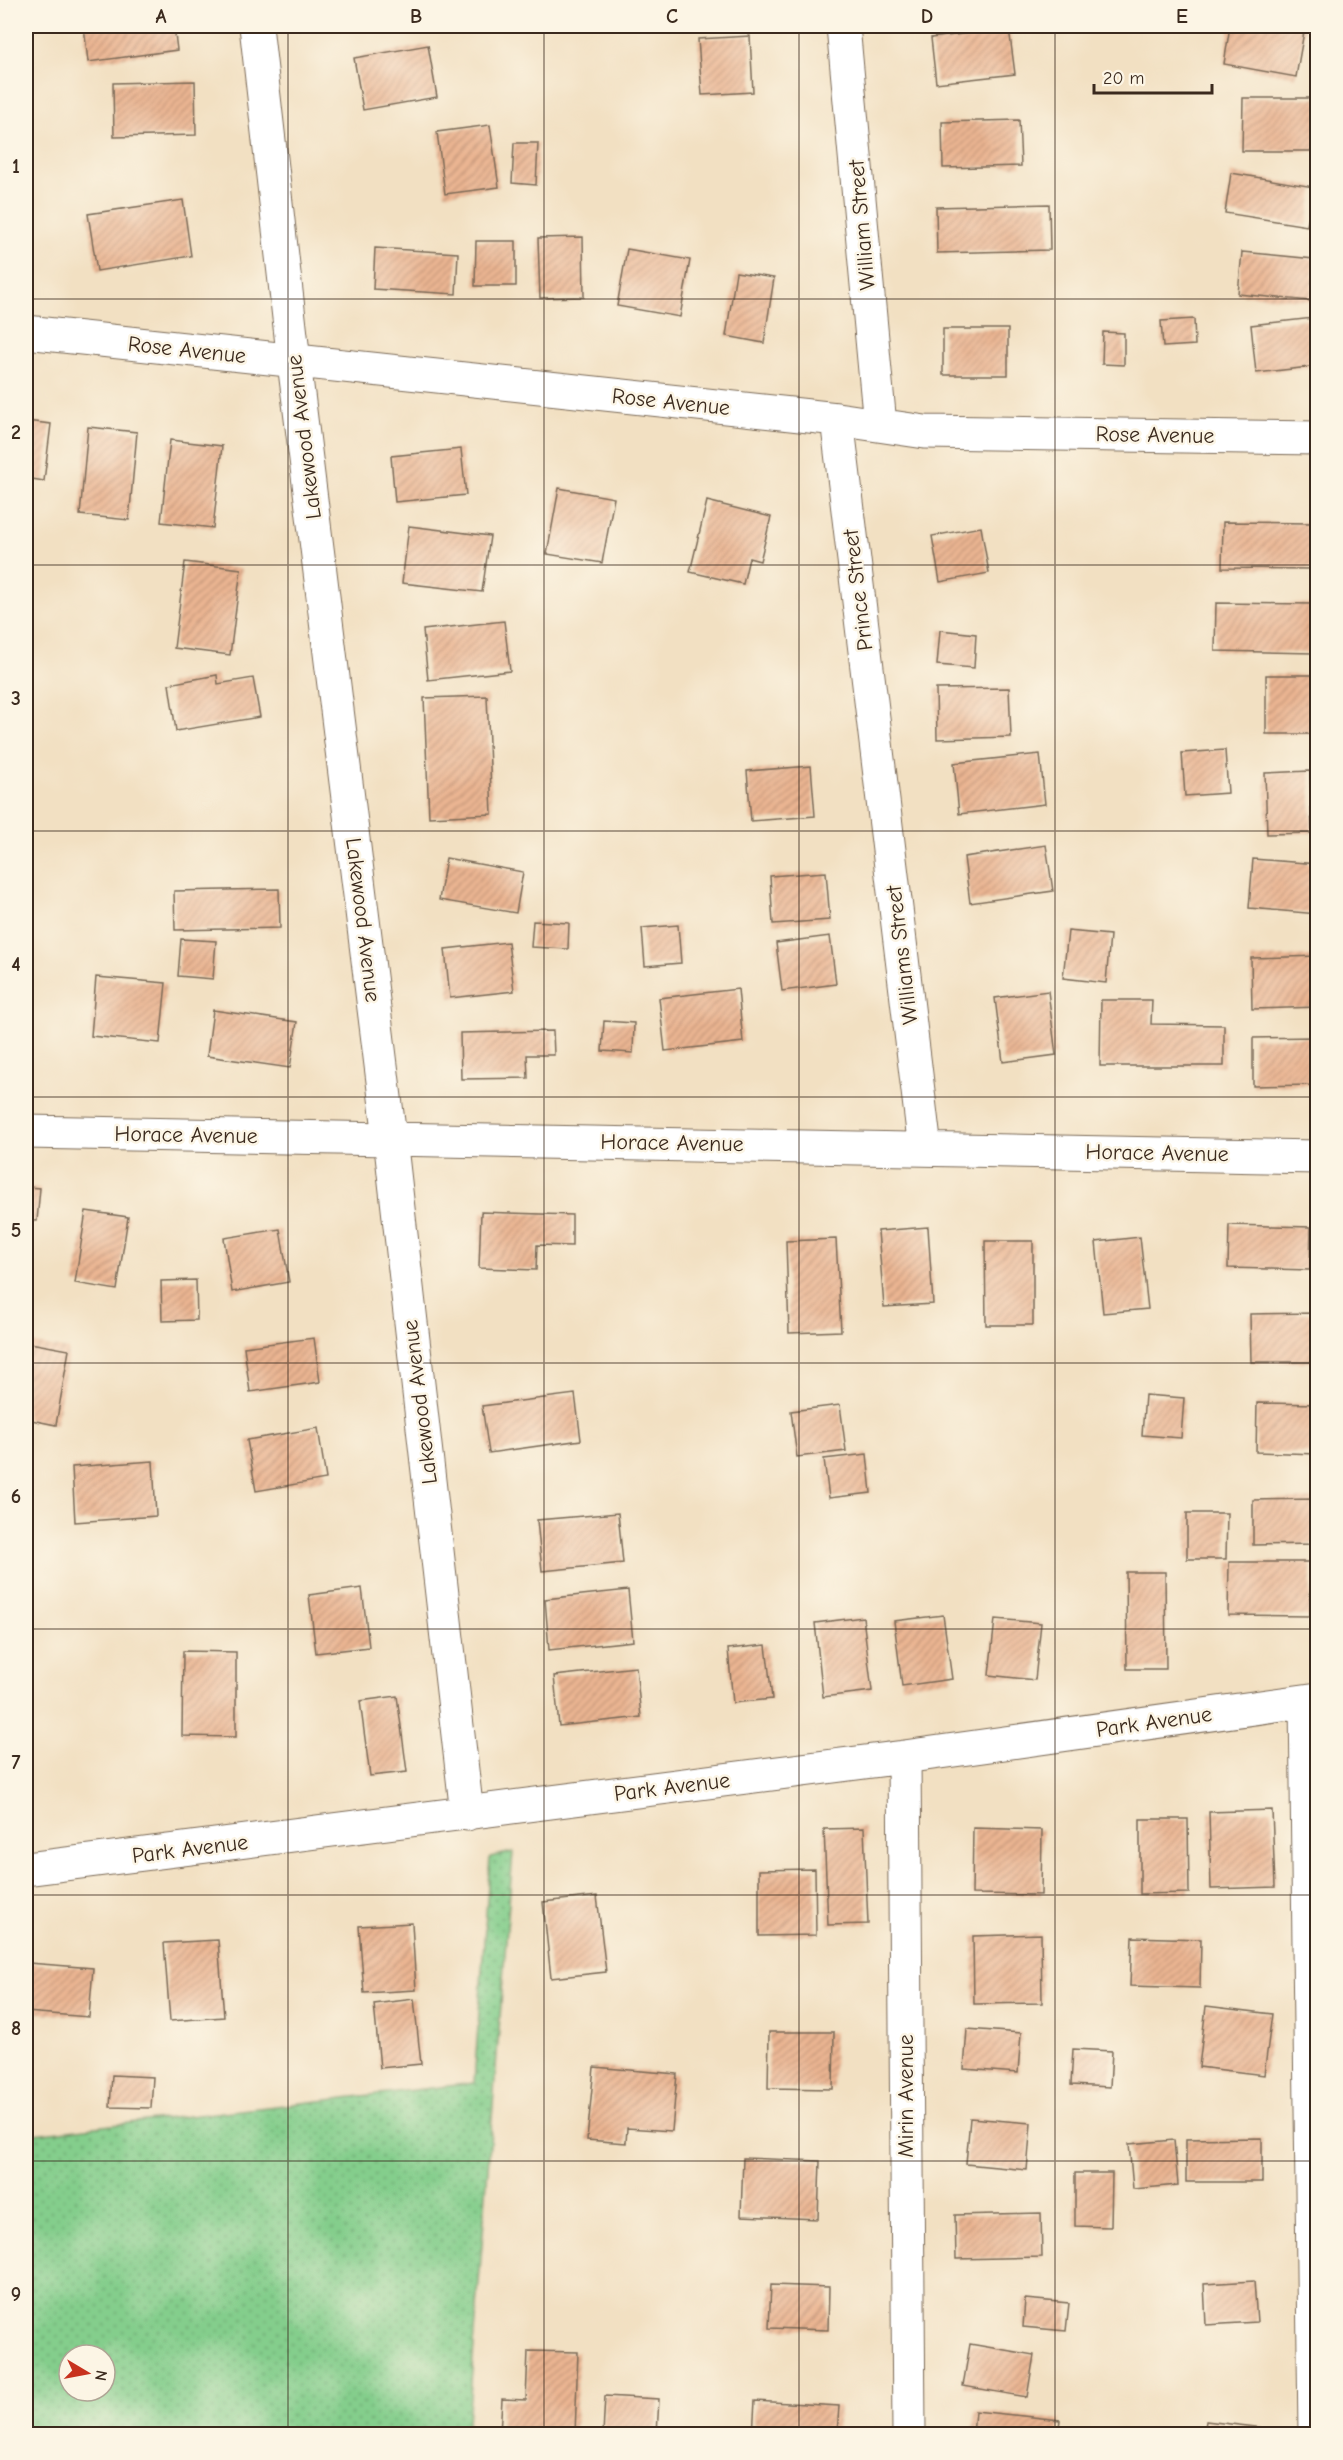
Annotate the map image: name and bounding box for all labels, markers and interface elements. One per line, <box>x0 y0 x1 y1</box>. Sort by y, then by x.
text: A <box>155 5 167 28</box>
text: B <box>410 5 422 28</box>
text: C <box>666 5 678 28</box>
text: D <box>921 5 933 28</box>
text: E <box>1176 5 1188 28</box>
scale bar <box>1094 57 1212 95</box>
text: 20 m <box>1103 68 1144 89</box>
text: 1 <box>12 155 20 178</box>
street label: William Street <box>843 158 881 291</box>
street label: Rose Avenue <box>127 331 247 369</box>
street label: Lakewood Avenue <box>281 353 327 521</box>
street label: Rose Avenue <box>611 383 731 421</box>
text: 2 <box>11 421 21 444</box>
street label: Rose Avenue <box>1095 421 1215 449</box>
street label: Prince Street <box>838 527 878 652</box>
text: 3 <box>11 687 21 710</box>
street label: Lakewood Avenue <box>340 836 386 1004</box>
street label: Williams Street <box>880 883 923 1026</box>
text: 4 <box>11 953 21 976</box>
street label: Horace Avenue <box>114 1121 258 1149</box>
street label: Horace Avenue <box>600 1129 744 1157</box>
street label: Horace Avenue <box>1085 1139 1229 1167</box>
text: 5 <box>11 1219 21 1242</box>
street label: Lakewood Avenue <box>397 1318 443 1486</box>
text: 6 <box>11 1485 21 1508</box>
street label: Park Avenue <box>1095 1701 1213 1743</box>
text: 7 <box>12 1751 21 1774</box>
street label: Park Avenue <box>613 1767 731 1807</box>
street label: Park Avenue <box>131 1829 249 1869</box>
text: 8 <box>11 2017 21 2040</box>
street label: Mirin Avenue <box>893 2034 919 2158</box>
text: 9 <box>11 2283 21 2306</box>
north arrow <box>57 2343 117 2403</box>
text: N <box>91 2369 111 2382</box>

